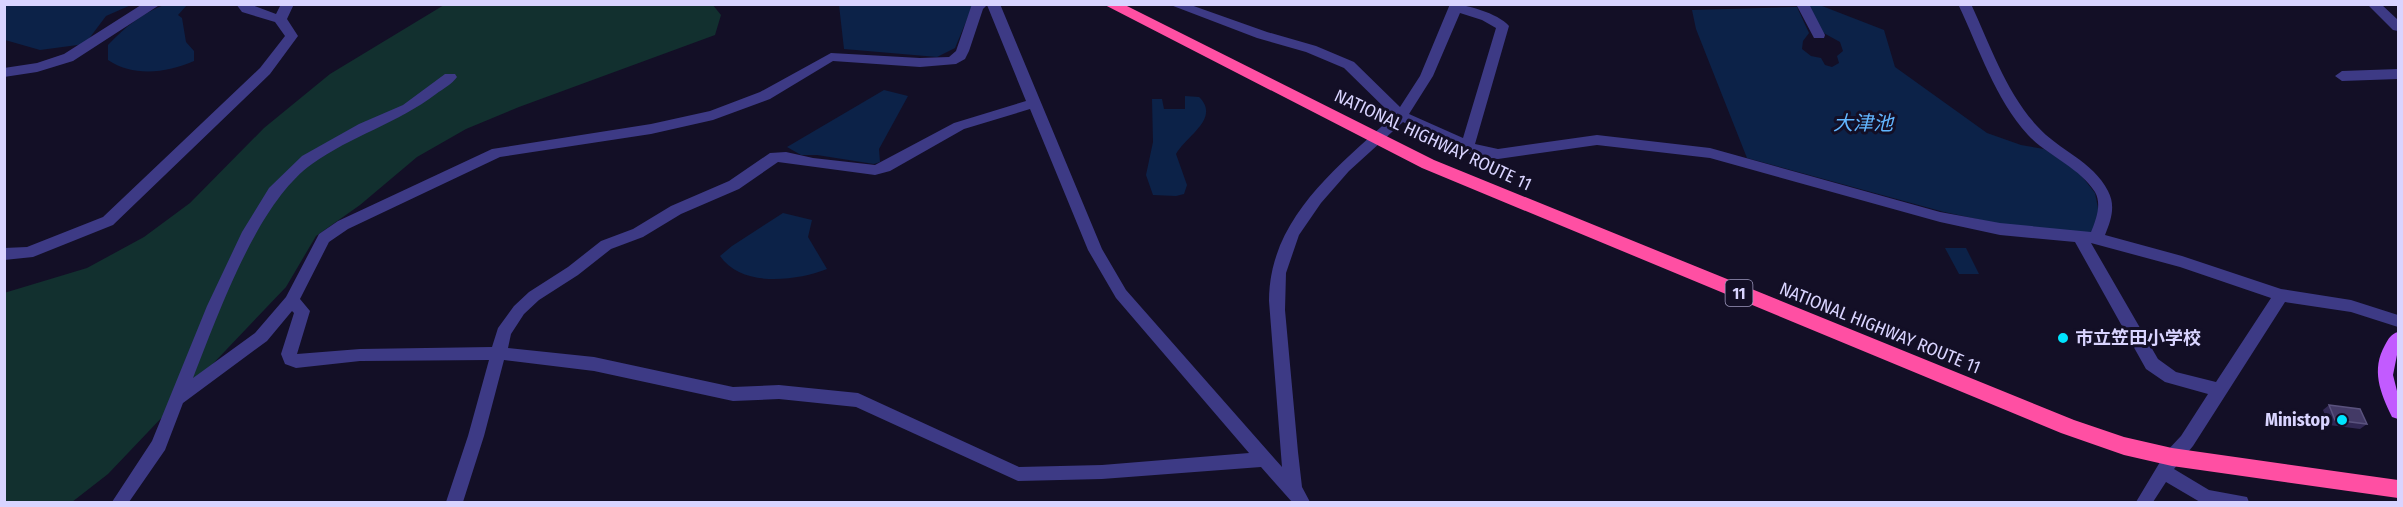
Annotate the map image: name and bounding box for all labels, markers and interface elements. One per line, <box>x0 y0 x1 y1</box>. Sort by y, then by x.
street label: NATIONAL HIGHWAY ROUTE 11 <box>1331 85 1535 195</box>
water label: 大津池 <box>1833 111 1895 135</box>
street label: NATIONAL HIGHWAY ROUTE 11 <box>1776 278 1984 378</box>
road number: 11 <box>1726 280 1752 306</box>
place label: 市立笠田小学校 <box>2075 327 2201 349</box>
marker: 市立笠田小学校 <box>2056 331 2070 345</box>
place label: Ministop <box>2265 409 2330 431</box>
marker: Ministop <box>2335 413 2349 427</box>

